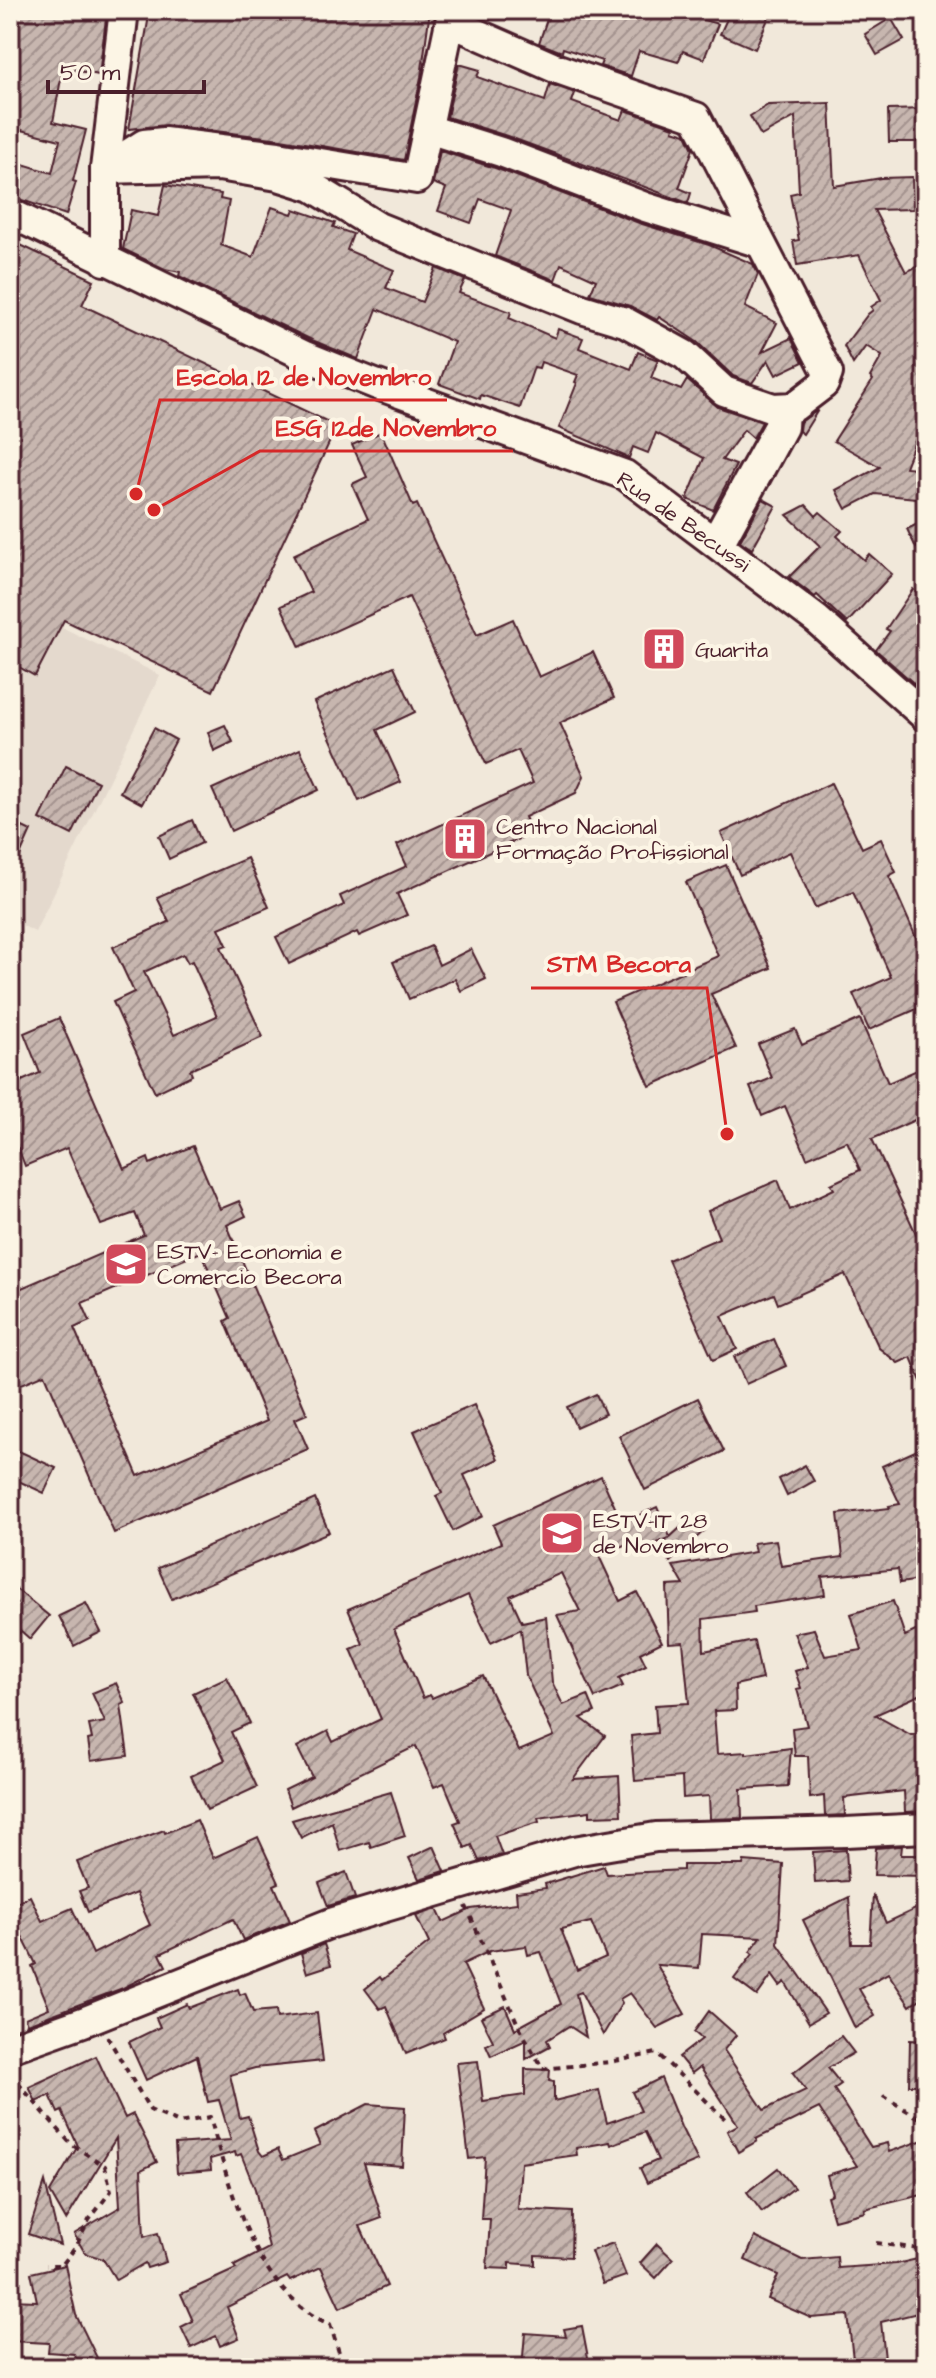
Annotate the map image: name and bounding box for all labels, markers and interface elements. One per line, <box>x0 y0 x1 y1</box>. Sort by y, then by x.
scale bar <box>48 44 204 94</box>
text: 50 m <box>60 56 121 90</box>
callout: Escola 12 de Novembro <box>160 352 447 400</box>
text: Escola 12 de Novembro <box>177 361 432 395</box>
callout: ESG 12de Novembro <box>260 403 513 451</box>
text: ESG 12de Novembro <box>276 412 497 446</box>
street label: Rua de Becussi <box>610 465 756 580</box>
building icon: Guarita <box>640 625 688 673</box>
place label: Guarita <box>695 635 768 666</box>
place label: Centro Nacional Formação Profissional <box>496 812 729 868</box>
building icon: Centro Nacional Formação Profissional <box>441 815 489 863</box>
callout: STM Becora <box>531 940 707 988</box>
text: STM Becora <box>546 948 692 982</box>
place label: ESTV- Economia e Comercio Becora <box>157 1237 342 1293</box>
school or university icon: ESTV- Economia e Comercio Becora <box>102 1240 150 1288</box>
place label: ESTV-IT 28 de Novembro <box>593 1506 729 1562</box>
school or university icon: ESTV-IT 28 de Novembro <box>538 1509 586 1557</box>

